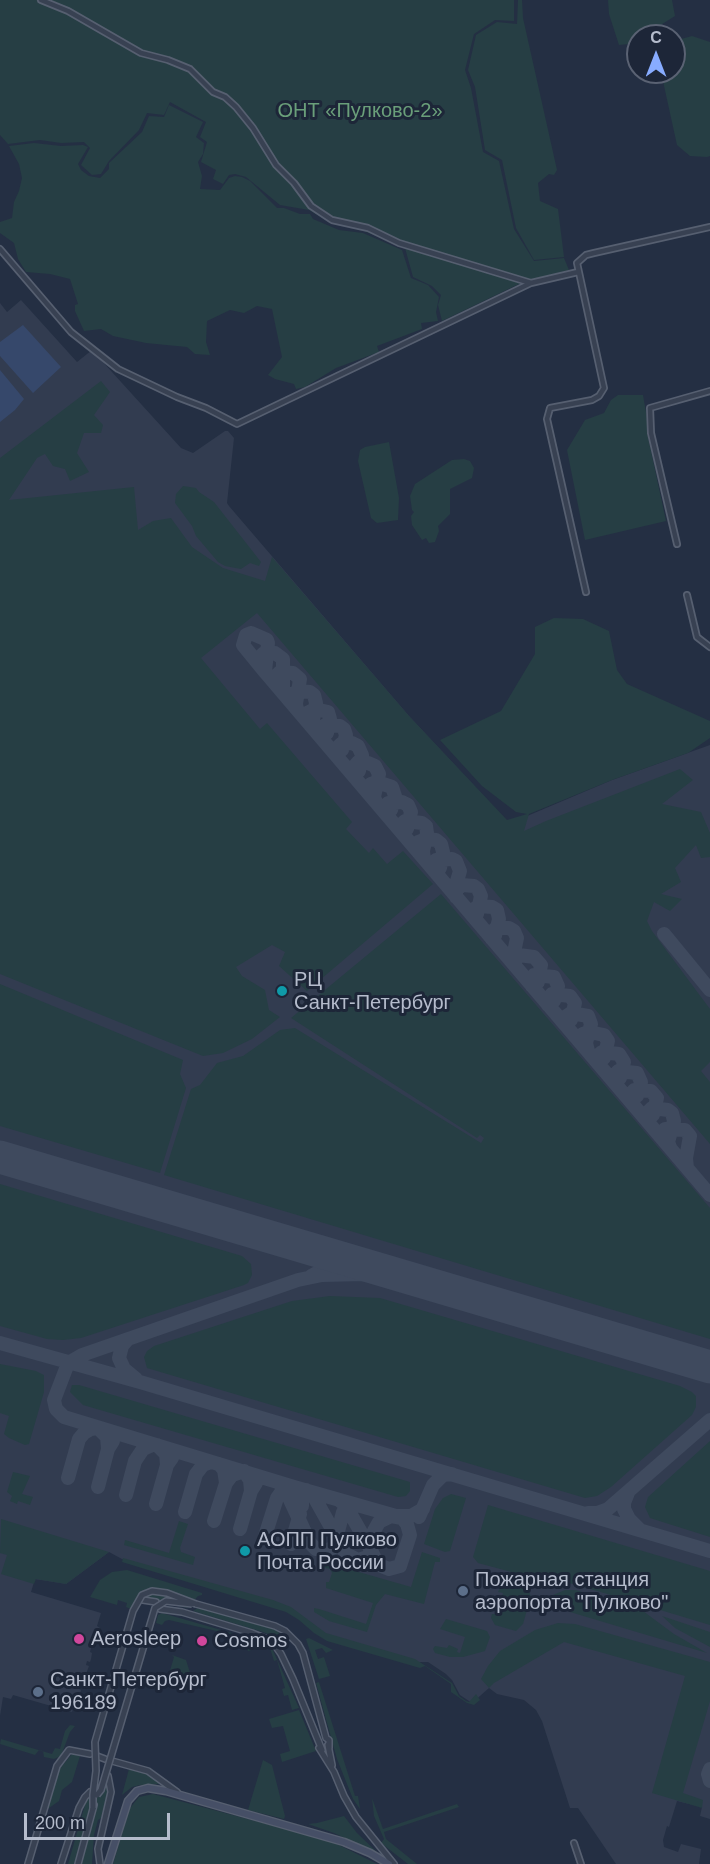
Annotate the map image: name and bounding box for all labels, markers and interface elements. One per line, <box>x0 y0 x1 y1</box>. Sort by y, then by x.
north arrow <box>626 24 686 84</box>
text: С <box>650 29 662 46</box>
park label: ОНТ «Пулково-2» <box>277 99 443 123</box>
place label: РЦ Санкт-Петербург <box>294 968 451 1015</box>
marker: РЦ Санкт-Петербург <box>275 984 289 998</box>
place label: АОПП Пулково Почта России <box>257 1528 397 1575</box>
marker: АОПП Пулково Почта России <box>238 1544 252 1558</box>
place label: Пожарная станция аэропорта "Пулково" <box>475 1568 668 1615</box>
marker: Пожарная станция аэропорта "Пулково" <box>456 1584 470 1598</box>
place label: Aerosleep <box>91 1627 181 1651</box>
place label: Cosmos <box>214 1629 287 1653</box>
marker: Aerosleep <box>72 1632 86 1646</box>
marker: Cosmos <box>195 1634 209 1648</box>
place label: Санкт-Петербург 196189 <box>50 1668 207 1715</box>
marker: Санкт-Петербург 196189 <box>31 1685 45 1699</box>
scale bar <box>27 1801 172 1839</box>
text: 200 m <box>35 1813 85 1833</box>

